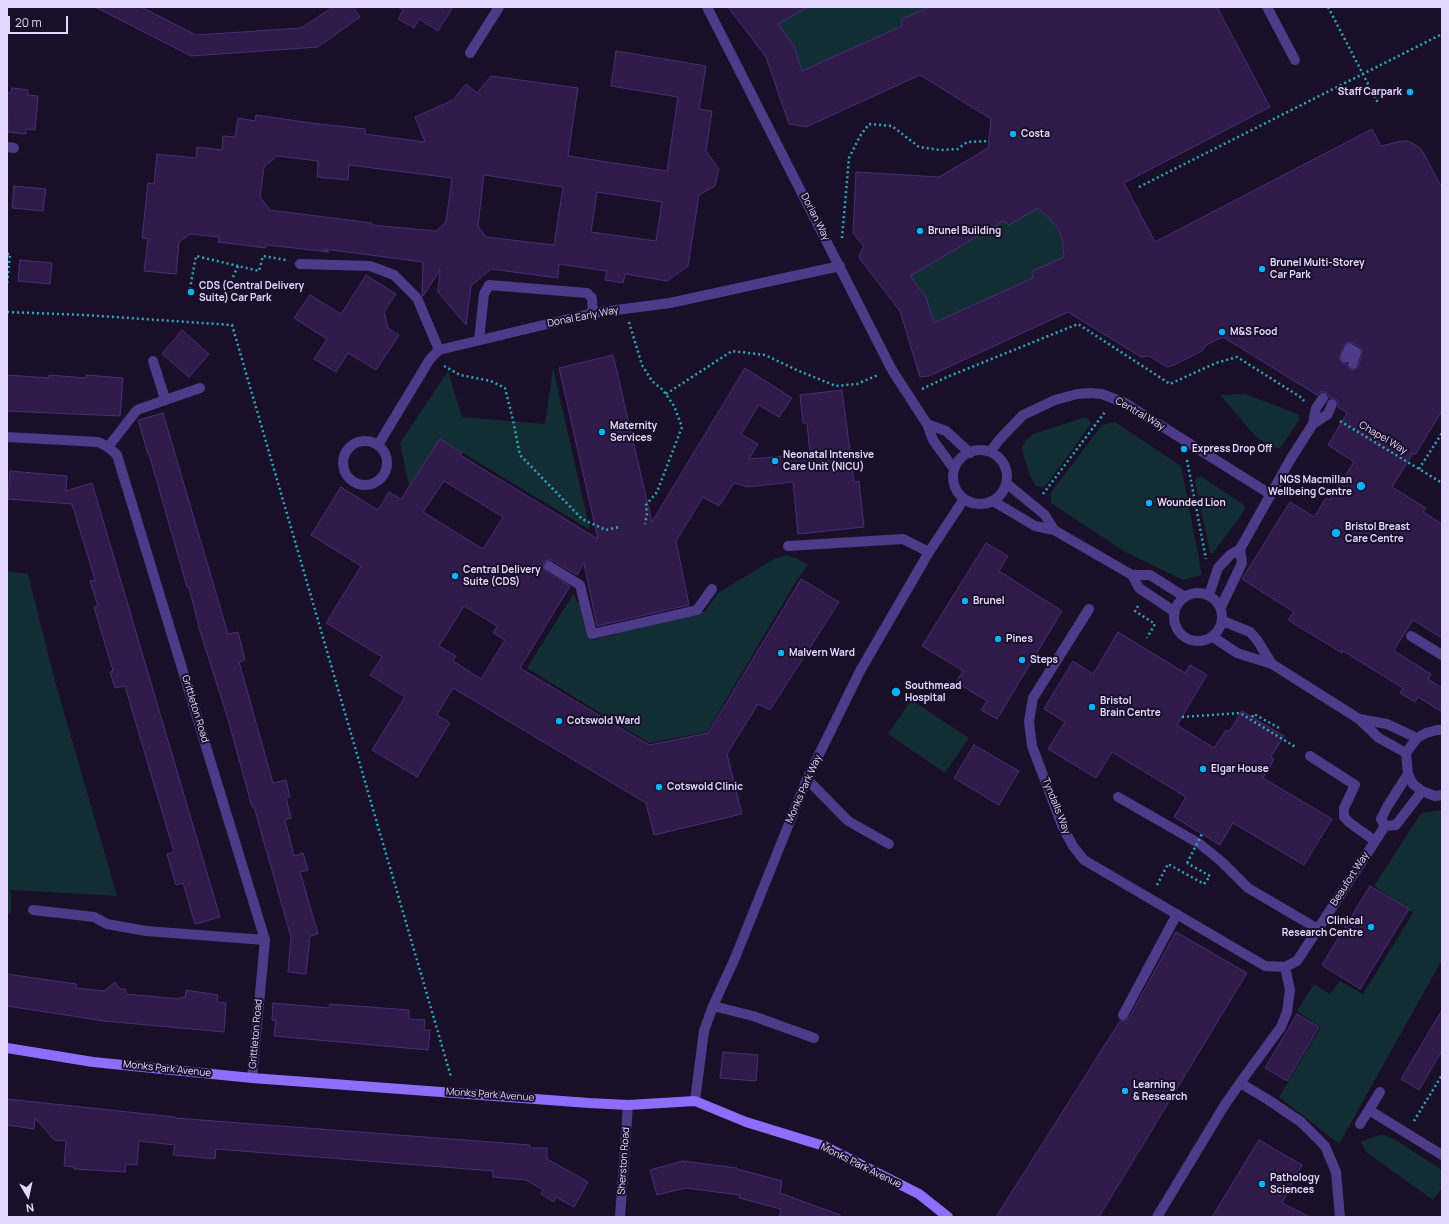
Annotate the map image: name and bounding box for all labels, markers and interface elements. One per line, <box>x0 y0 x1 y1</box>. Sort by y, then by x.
scale bar <box>10 8 70 34</box>
text: 20 m <box>15 14 42 31</box>
place label: Staff Carpark <box>1338 86 1402 98</box>
marker: Staff Carpark <box>1405 87 1415 97</box>
place label: Costa <box>1021 128 1050 140</box>
marker: Costa <box>1008 129 1018 139</box>
street label: Dorian Way <box>798 191 832 243</box>
place label: Brunel Building <box>928 225 1001 237</box>
marker: Brunel Building <box>915 226 925 236</box>
place label: Brunel Multi-Storey Car Park <box>1270 257 1365 280</box>
marker: Brunel Multi-Storey Car Park <box>1257 264 1267 274</box>
place label: CDS (Central Delivery Suite) Car Park <box>199 280 304 304</box>
marker: CDS (Central Delivery Suite) Car Park <box>186 287 196 297</box>
street label: Donal Early Way <box>546 304 620 330</box>
place label: M&S Food <box>1230 326 1277 338</box>
marker: M&S Food <box>1217 327 1227 337</box>
street label: Central Way <box>1113 395 1167 433</box>
street label: Chapel Way <box>1357 419 1409 457</box>
place label: Maternity Services <box>610 420 657 444</box>
marker: Maternity Services <box>597 427 607 437</box>
place label: Express Drop Off <box>1192 443 1272 455</box>
marker: Express Drop Off <box>1179 444 1189 454</box>
place label: Neonatal Intensive Care Unit (NICU) <box>783 449 874 472</box>
marker: Neonatal Intensive Care Unit (NICU) <box>770 456 780 466</box>
place label: NGS Macmillan Wellbeing Centre <box>1268 474 1352 498</box>
marker: NGS Macmillan Wellbeing Centre <box>1355 480 1367 492</box>
place label: Wounded Lion <box>1157 497 1226 509</box>
marker: Wounded Lion <box>1144 498 1154 508</box>
place label: Bristol Breast Care Centre <box>1345 521 1410 544</box>
marker: Bristol Breast Care Centre <box>1330 527 1342 539</box>
place label: Central Delivery Suite (CDS) <box>463 564 541 588</box>
marker: Central Delivery Suite (CDS) <box>450 571 460 581</box>
place label: Brunel <box>973 595 1005 607</box>
marker: Brunel <box>960 596 970 606</box>
place label: Pines <box>1006 633 1033 645</box>
marker: Pines <box>993 634 1003 644</box>
place label: Malvern Ward <box>789 647 855 659</box>
marker: Malvern Ward <box>776 648 786 658</box>
place label: Steps <box>1030 654 1058 666</box>
marker: Steps <box>1017 655 1027 665</box>
street label: Grittleton Road <box>179 674 211 744</box>
place label: Southmead Hospital <box>905 680 961 704</box>
marker: Southmead Hospital <box>890 686 902 698</box>
place label: Bristol Brain Centre <box>1100 695 1161 718</box>
marker: Bristol Brain Centre <box>1087 702 1097 712</box>
place label: Cotswold Ward <box>567 715 640 727</box>
marker: Cotswold Ward <box>554 716 564 726</box>
street label: Monks Park Way <box>784 753 824 825</box>
place label: Elgar House <box>1211 763 1269 775</box>
marker: Elgar House <box>1198 764 1208 774</box>
street label: Tyndalls Way <box>1039 776 1073 836</box>
place label: Cotswold Clinic <box>667 781 743 793</box>
marker: Cotswold Clinic <box>654 782 664 792</box>
street label: Beaufort Way <box>1328 850 1372 908</box>
place label: Clinical Research Centre <box>1282 915 1363 938</box>
marker: Clinical Research Centre <box>1366 922 1376 932</box>
street label: Grittleton Road <box>247 999 265 1069</box>
street label: Monks Park Avenue <box>122 1058 212 1080</box>
place label: Learning & Research <box>1133 1079 1187 1102</box>
street label: Monks Park Avenue <box>445 1086 535 1104</box>
marker: Learning & Research <box>1120 1086 1130 1096</box>
street label: Sherston Road <box>616 1127 632 1195</box>
street label: Monks Park Avenue <box>819 1141 903 1191</box>
place label: Pathology Sciences <box>1270 1172 1320 1196</box>
north arrow <box>8 1176 48 1216</box>
marker: Pathology Sciences <box>1257 1179 1267 1189</box>
text: N <box>25 1200 35 1216</box>

